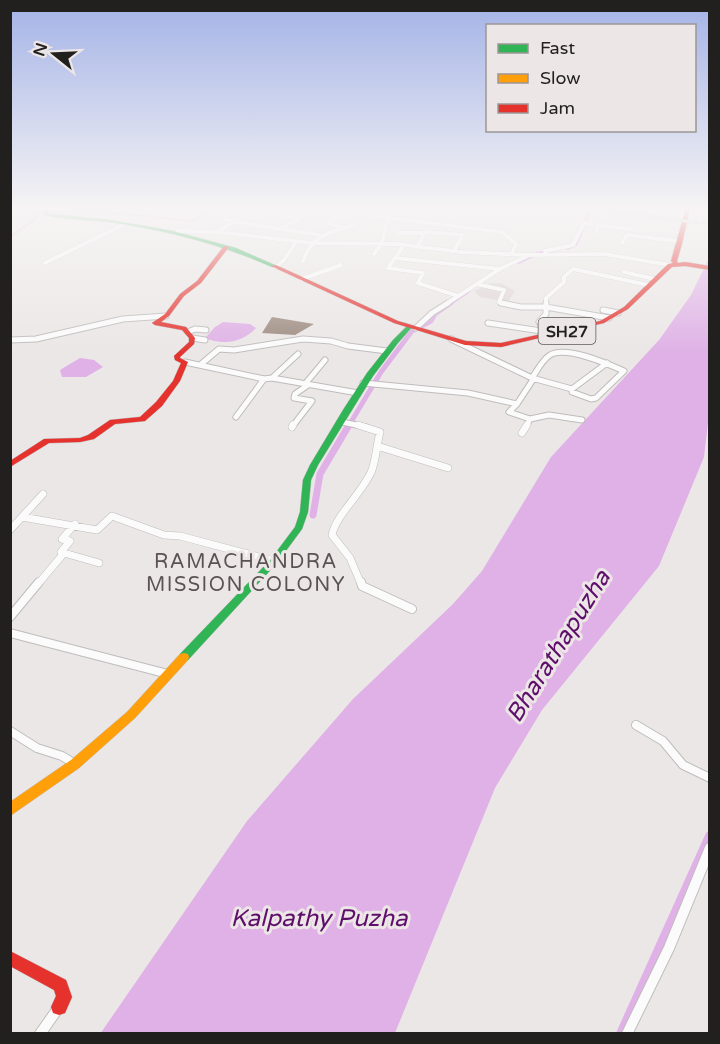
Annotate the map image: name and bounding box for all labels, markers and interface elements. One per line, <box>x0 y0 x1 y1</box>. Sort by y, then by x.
north arrow <box>24 24 84 84</box>
legend <box>486 24 696 132</box>
text: Fast <box>540 37 575 59</box>
text: N <box>29 40 52 59</box>
text: Slow <box>540 67 581 89</box>
text: Jam <box>540 97 575 119</box>
road number: SH27 <box>538 318 596 344</box>
district label: RAMACHANDRA MISSION COLONY <box>146 550 346 597</box>
water label: Bharathapuzha <box>500 564 617 728</box>
water label: Kalpathy Puzha <box>230 904 408 933</box>

